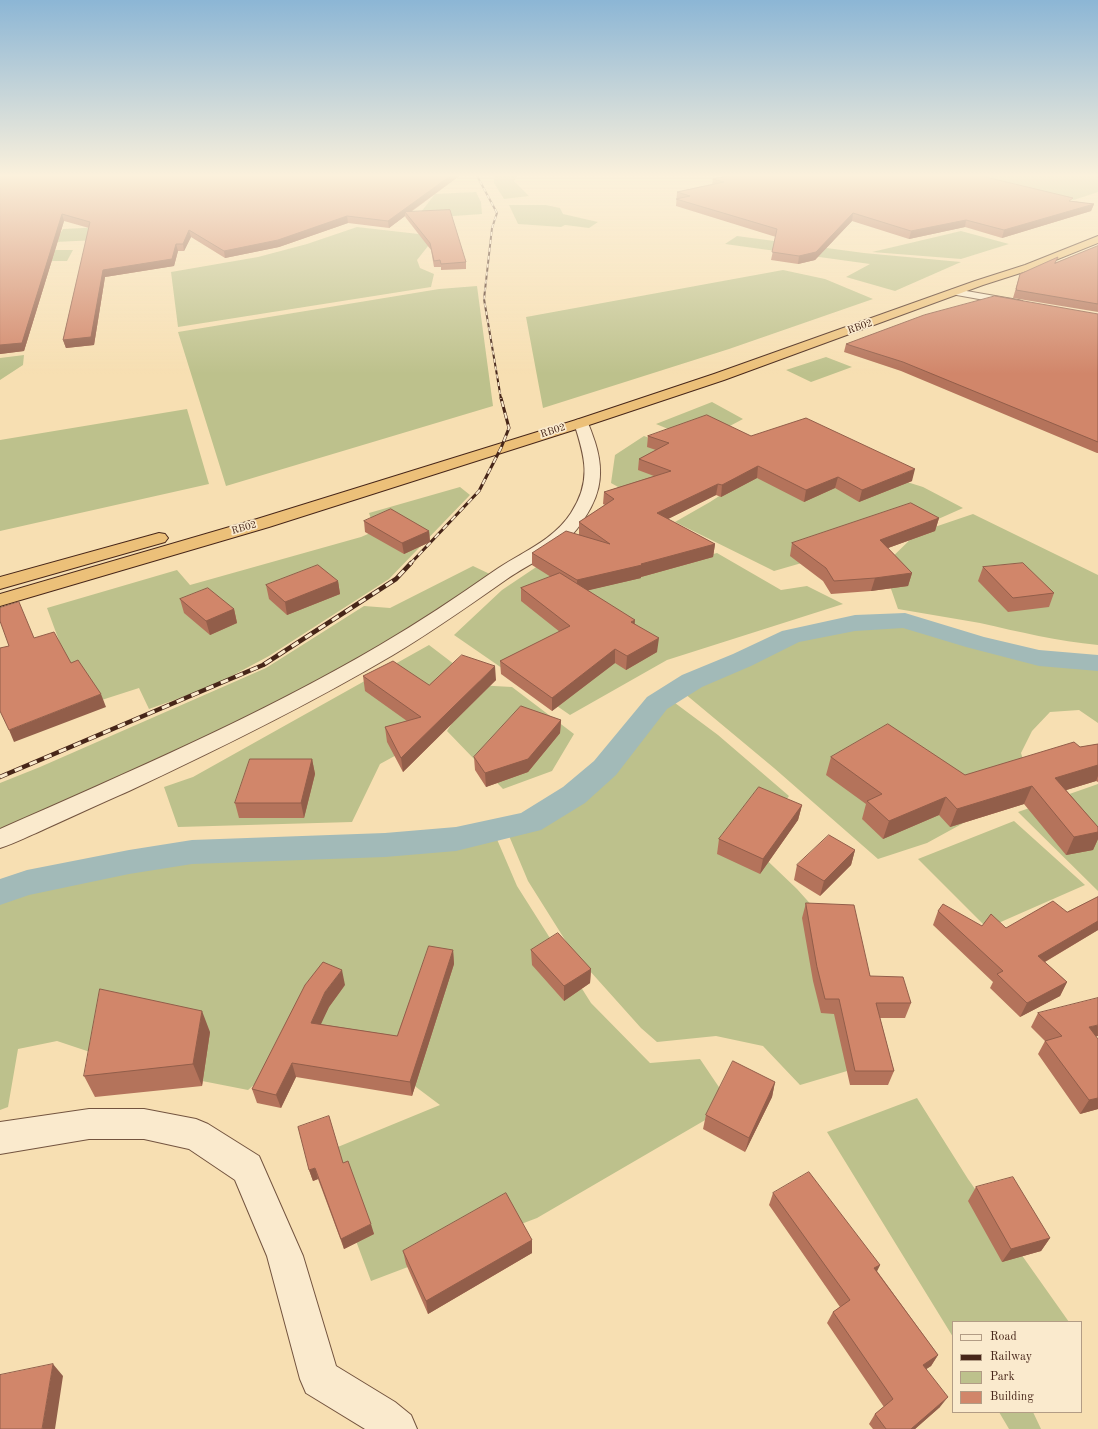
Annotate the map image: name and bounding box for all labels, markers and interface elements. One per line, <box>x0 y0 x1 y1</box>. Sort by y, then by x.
street label: RB02 <box>846 317 874 337</box>
street label: RB02 <box>539 421 567 441</box>
street label: RB02 <box>230 519 258 537</box>
legend <box>952 1321 1082 1413</box>
text: Road <box>990 1331 1017 1343</box>
text: Railway <box>990 1351 1032 1363</box>
text: Park <box>990 1371 1015 1383</box>
text: Building <box>990 1391 1034 1403</box>

